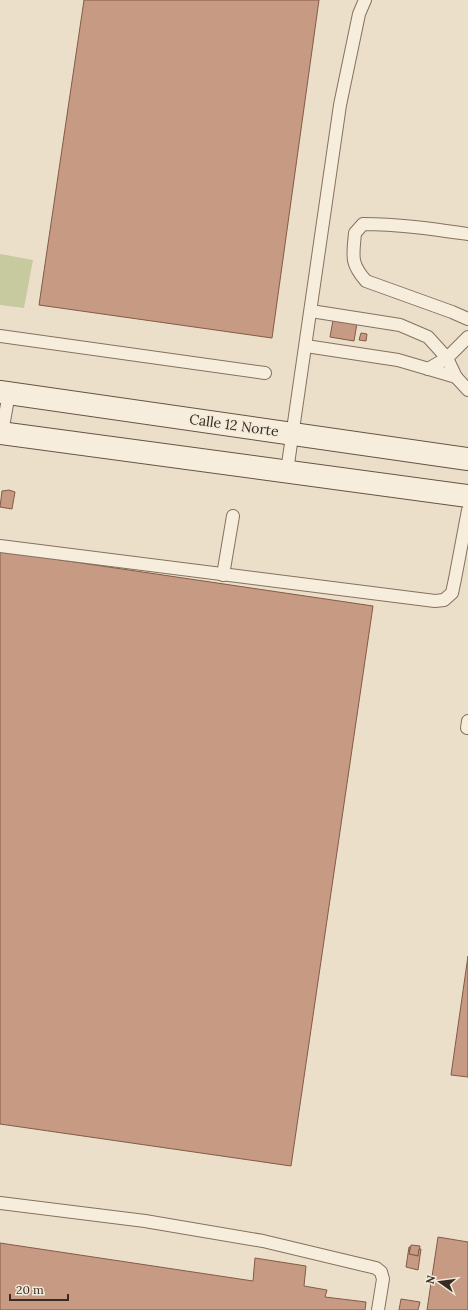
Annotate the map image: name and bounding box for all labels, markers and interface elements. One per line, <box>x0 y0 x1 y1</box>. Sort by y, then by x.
street label: Calle 12 Norte <box>188 410 280 440</box>
north arrow <box>420 1262 460 1302</box>
text: N <box>422 1273 438 1285</box>
scale bar <box>10 1276 68 1302</box>
text: 20 m <box>16 1282 44 1297</box>

